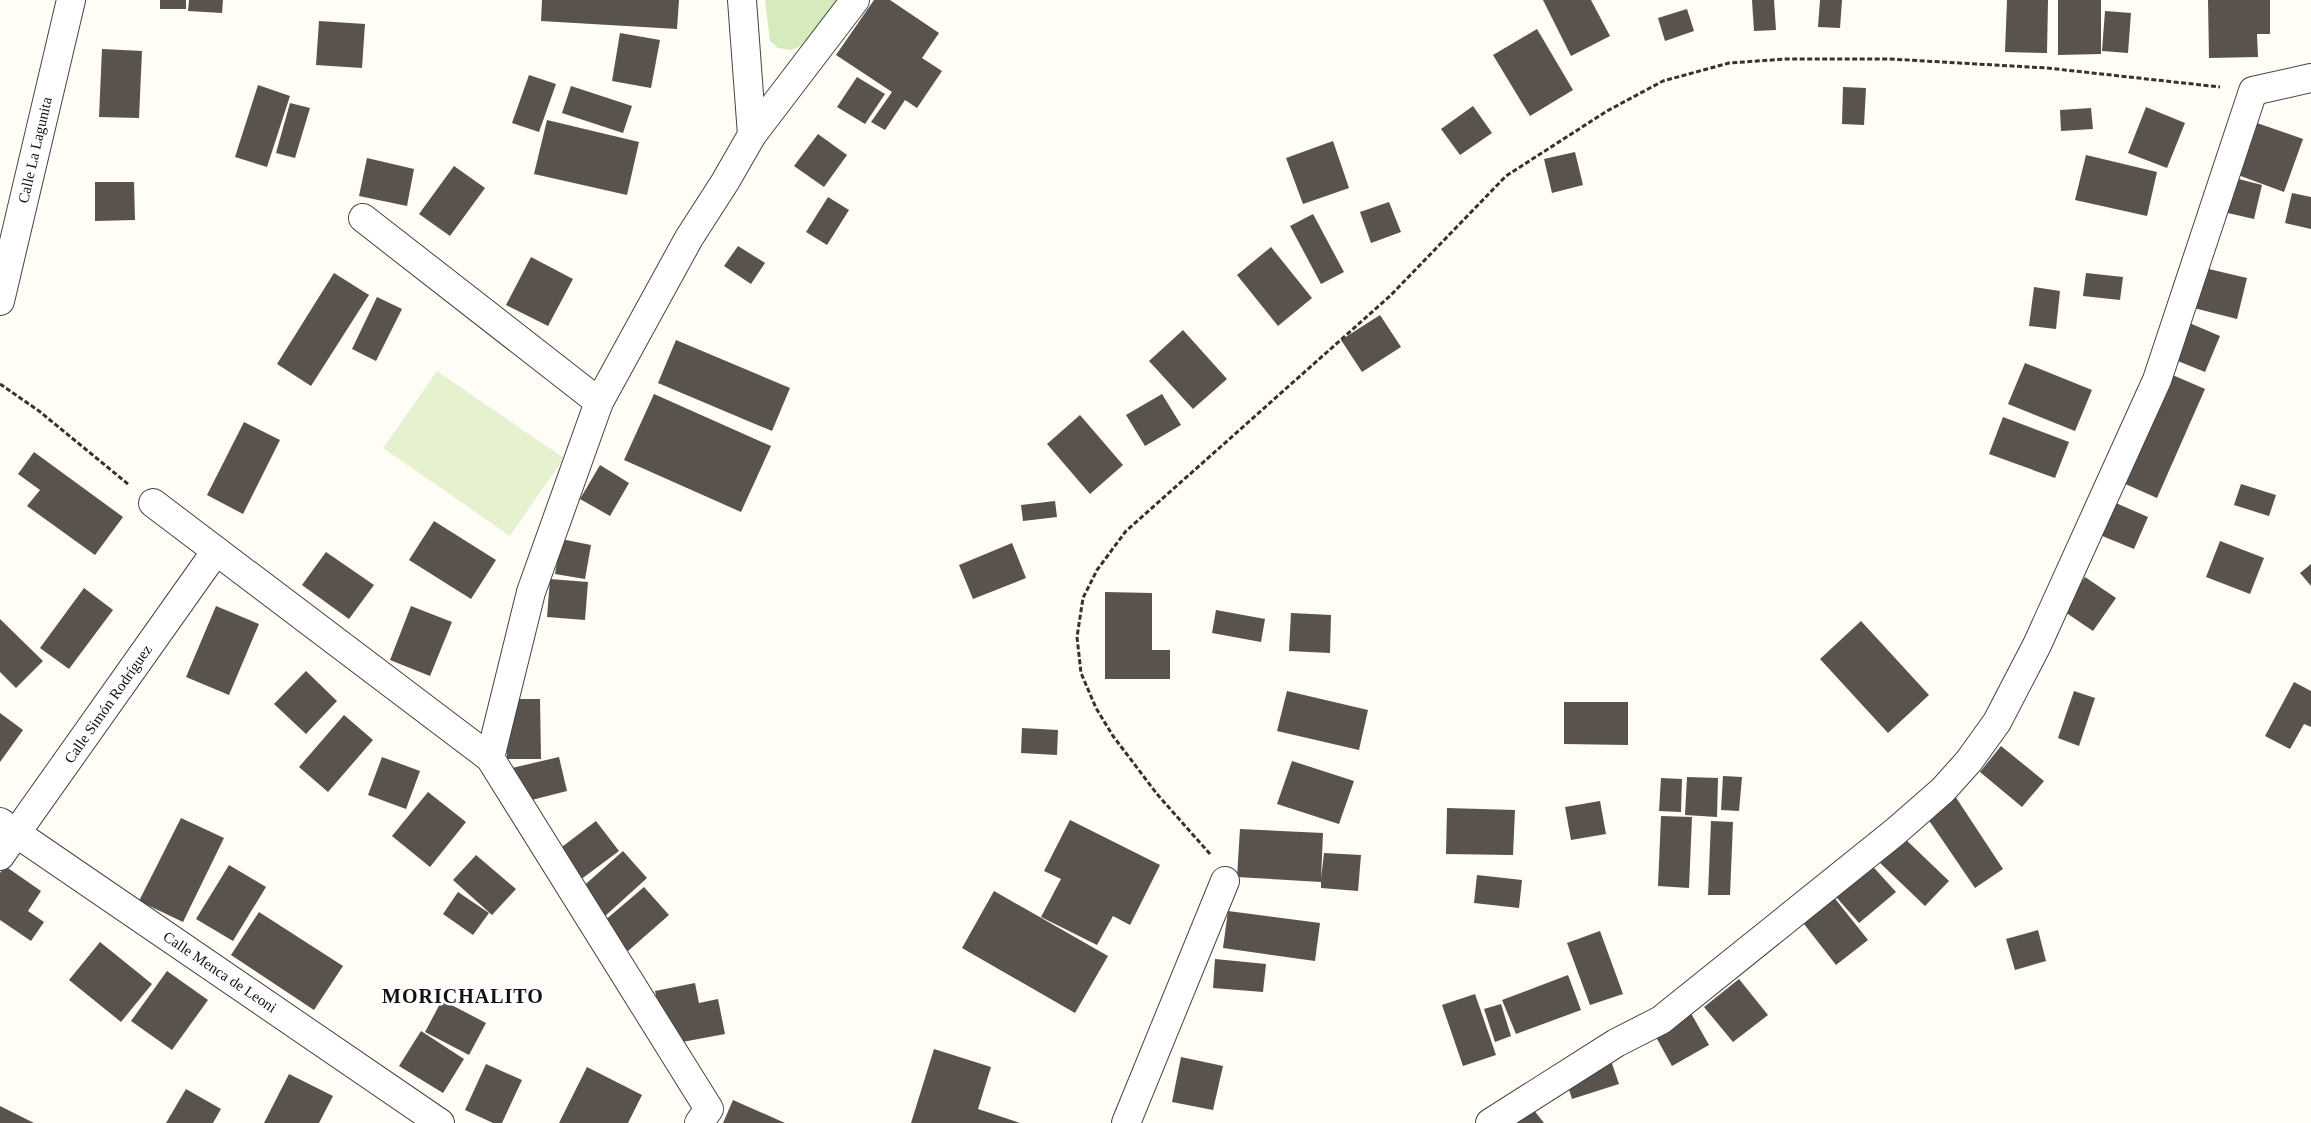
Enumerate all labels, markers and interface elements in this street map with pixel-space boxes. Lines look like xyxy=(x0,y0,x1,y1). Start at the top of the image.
street label: Calle La Lagunita xyxy=(15,95,55,205)
street label: Calle Simón Rodríguez xyxy=(61,641,155,766)
street label: Calle Menca de Leoni xyxy=(160,928,280,1016)
district label: MORICHALITO xyxy=(382,985,544,1007)

